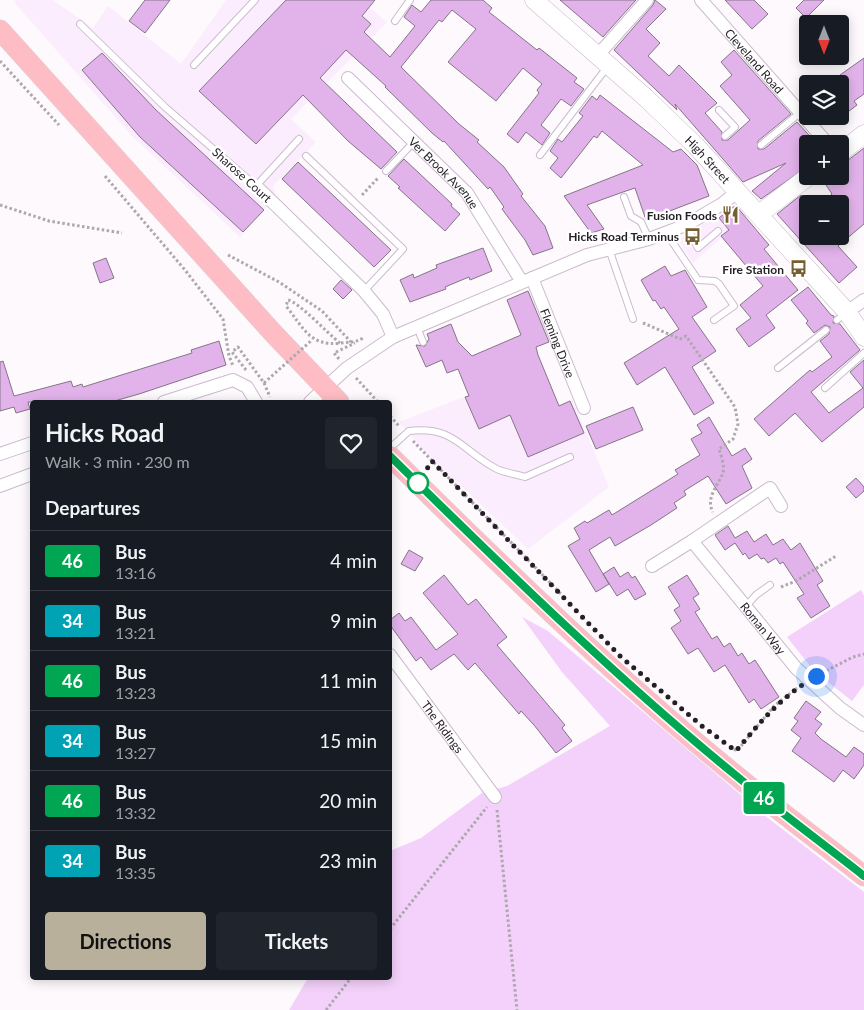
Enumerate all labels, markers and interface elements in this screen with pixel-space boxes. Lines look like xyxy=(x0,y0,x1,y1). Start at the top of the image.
north arrow xyxy=(799,15,849,65)
map controls xyxy=(799,15,849,245)
street label: Cleveland Road xyxy=(722,25,787,96)
button: layers xyxy=(799,75,849,125)
street label: High Street xyxy=(682,132,734,187)
street label: Ver Brook Avenue xyxy=(406,134,482,211)
button: + xyxy=(799,135,849,185)
street label: Sharose Court xyxy=(209,144,275,206)
button: − xyxy=(799,195,849,245)
restaurant icon: Fusion Foods xyxy=(721,205,741,225)
place label: Fusion Foods xyxy=(647,208,717,223)
bus stop icon: Hicks Road Terminus xyxy=(683,226,703,246)
place label: Hicks Road Terminus xyxy=(568,229,679,244)
bus stop icon: Fire Station xyxy=(788,259,808,279)
place label: Fire Station xyxy=(722,262,784,277)
street label: Fleming Drive xyxy=(537,306,579,380)
button: heart xyxy=(325,417,377,469)
text: Hicks Road xyxy=(45,418,164,447)
text: Walk · 3 min · 230 m xyxy=(45,452,190,471)
unlabelled marker xyxy=(407,472,429,494)
text: Departures xyxy=(45,496,140,519)
text: Bus xyxy=(115,540,146,563)
text: 4 min xyxy=(330,549,377,572)
text: 46 xyxy=(62,550,83,572)
text: 13:16 xyxy=(115,563,156,582)
street label: Roman Way xyxy=(738,599,790,658)
text: Bus xyxy=(115,600,146,623)
text: 9 min xyxy=(330,609,377,632)
text: 34 xyxy=(62,610,83,632)
text: 13:21 xyxy=(115,623,156,642)
text: Bus xyxy=(115,660,146,683)
your location xyxy=(804,664,829,689)
text: 11 min xyxy=(319,669,377,692)
text: 46 xyxy=(62,670,83,692)
text: 13:23 xyxy=(115,683,156,702)
street label: The Ridings xyxy=(419,697,467,756)
text: Bus xyxy=(115,720,146,743)
text: 15 min xyxy=(319,729,377,752)
text: 34 xyxy=(62,730,83,752)
text: 13:27 xyxy=(115,743,156,762)
text: Bus xyxy=(115,780,146,803)
line badge: 46 xyxy=(742,782,786,814)
text: 46 xyxy=(754,787,774,809)
text: 20 min xyxy=(319,789,377,812)
text: 46 xyxy=(62,790,83,812)
text: 13:32 xyxy=(115,803,156,822)
text: Bus xyxy=(115,840,146,863)
text: 23 min xyxy=(319,849,377,872)
text: 34 xyxy=(62,850,83,872)
text: 13:35 xyxy=(115,863,156,882)
button: Directions xyxy=(45,912,206,970)
button: Tickets xyxy=(216,912,377,970)

